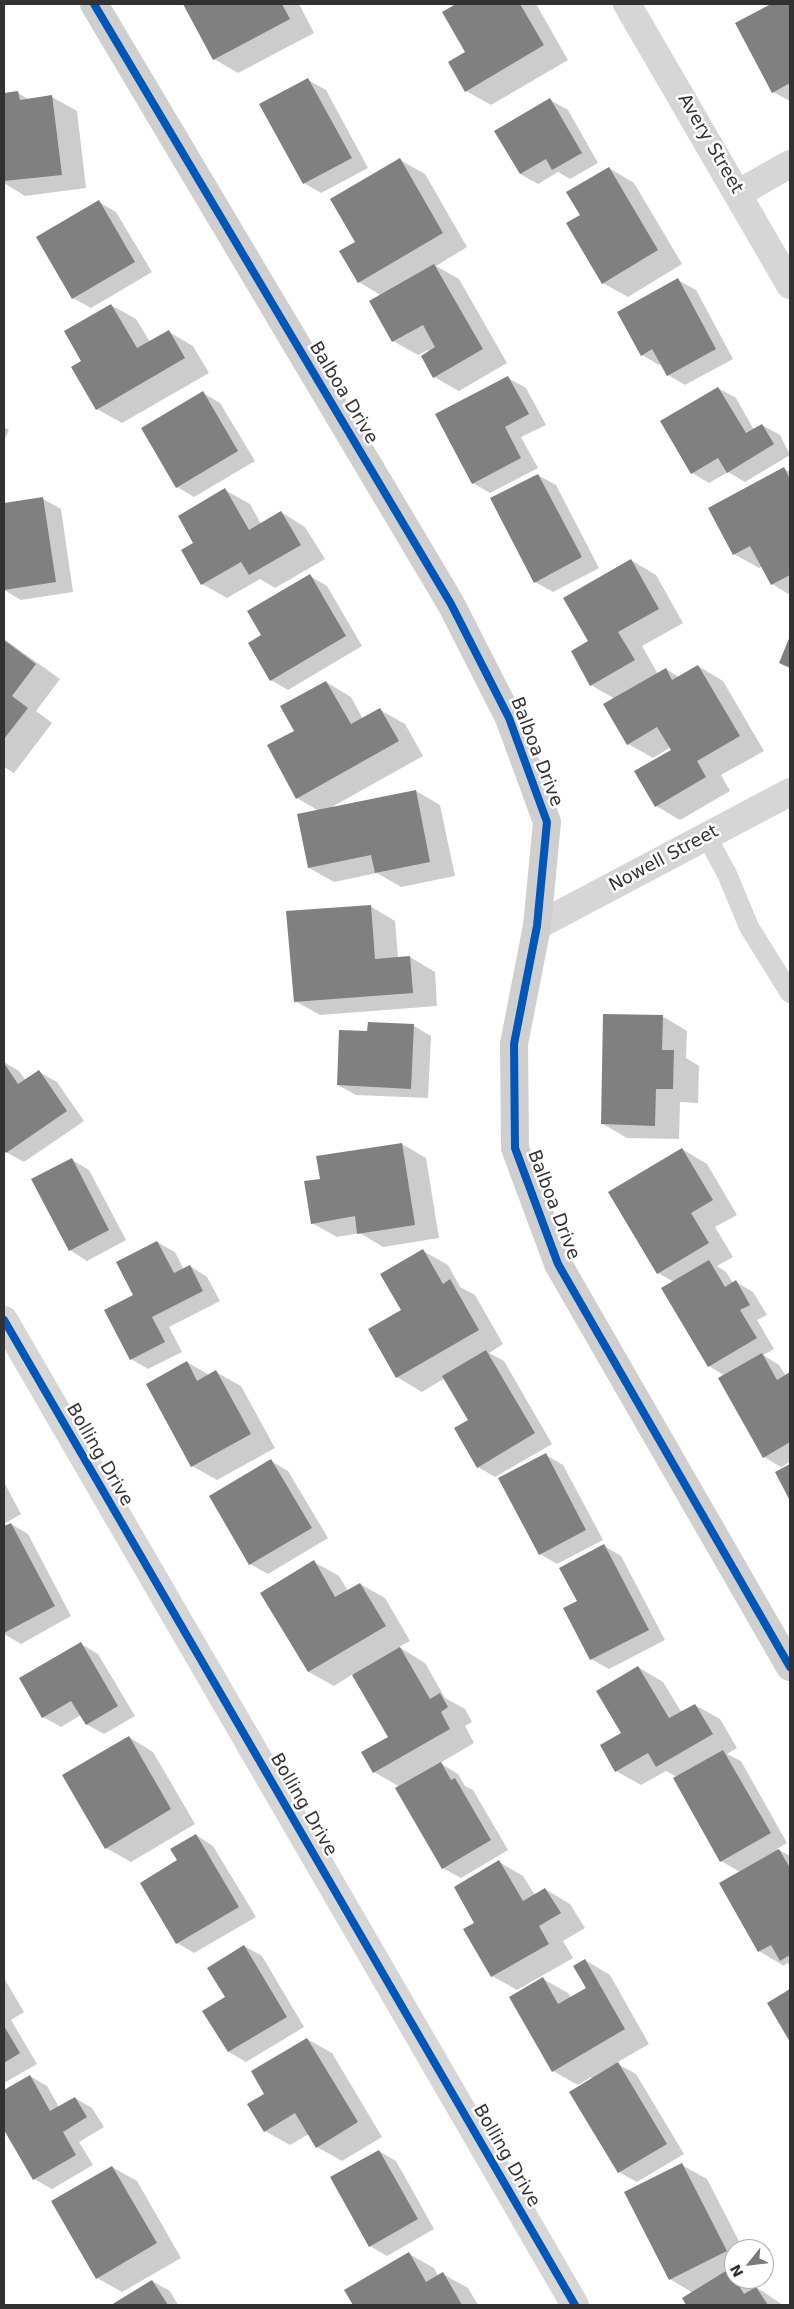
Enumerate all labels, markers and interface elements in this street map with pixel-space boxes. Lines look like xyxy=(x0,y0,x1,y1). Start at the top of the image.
street label: Avery Street xyxy=(673,90,747,198)
street label: Balboa Drive xyxy=(304,338,382,448)
street label: Balboa Drive xyxy=(505,694,567,810)
street label: Nowell Street xyxy=(606,821,722,897)
street label: Balboa Drive xyxy=(522,1147,584,1263)
street label: Bolling Drive xyxy=(61,1400,137,1510)
street label: Bolling Drive xyxy=(265,1750,341,1860)
street label: Bolling Drive xyxy=(468,2101,544,2211)
north arrow xyxy=(724,2239,774,2289)
text: N xyxy=(727,2262,747,2280)

